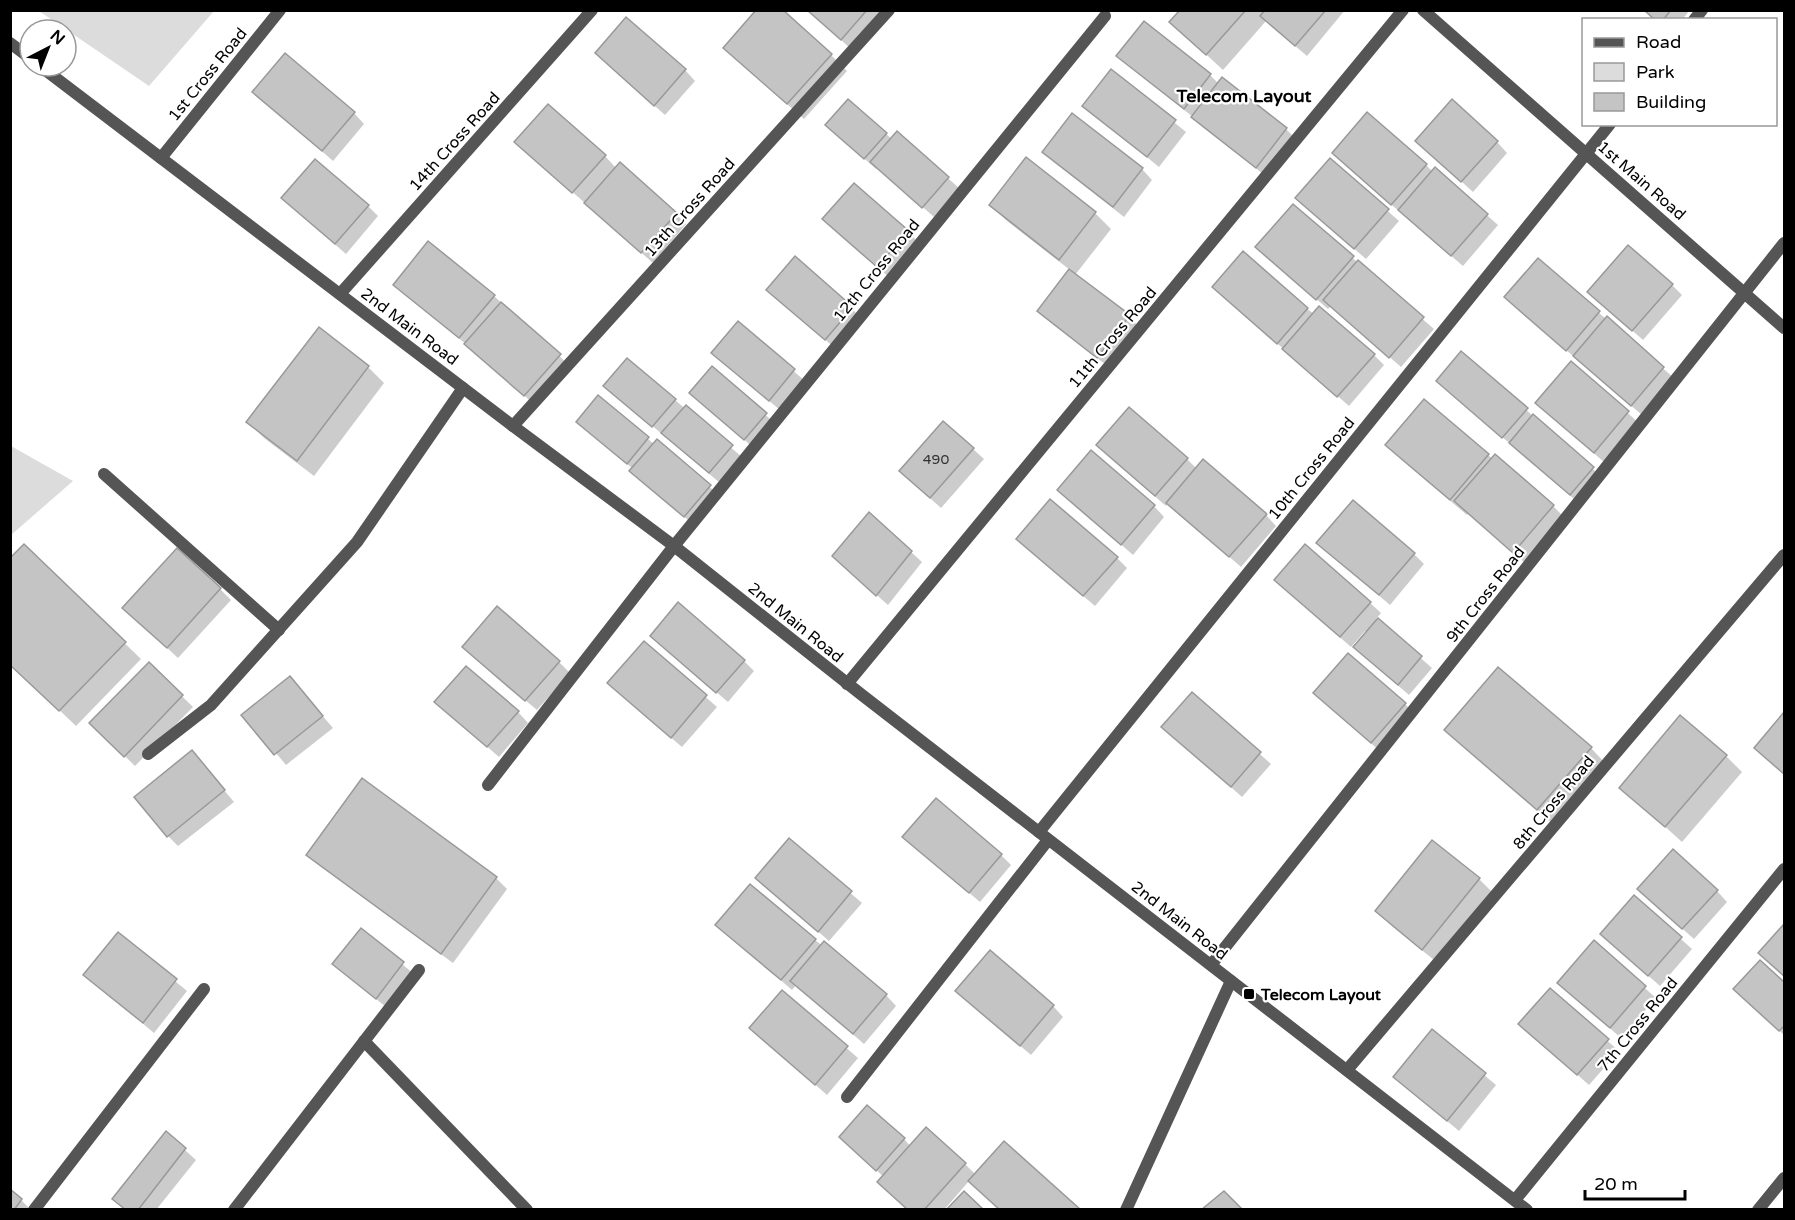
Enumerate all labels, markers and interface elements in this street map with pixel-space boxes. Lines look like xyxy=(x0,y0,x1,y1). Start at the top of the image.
north arrow xyxy=(18,18,78,78)
legend xyxy=(1582,18,1777,126)
street label: 1st Cross Road xyxy=(164,24,252,125)
text: N xyxy=(46,26,69,49)
text: Road xyxy=(1636,31,1681,53)
text: Park xyxy=(1636,61,1675,83)
district label: Telecom Layout xyxy=(1176,85,1312,107)
street label: 14th Cross Road xyxy=(405,88,504,195)
text: Building xyxy=(1636,91,1706,113)
street label: 1st Main Road xyxy=(1593,137,1690,225)
street label: 13th Cross Road xyxy=(640,154,739,261)
street label: 12th Cross Road xyxy=(829,215,924,326)
street label: 11th Cross Road xyxy=(1064,283,1161,393)
street label: 2nd Main Road xyxy=(357,284,462,370)
street label: 10th Cross Road xyxy=(1264,413,1359,524)
house number: 490 xyxy=(923,451,949,468)
street label: 9th Cross Road xyxy=(1442,543,1530,647)
street label: 2nd Main Road xyxy=(744,578,847,667)
street label: 8th Cross Road xyxy=(1509,752,1599,854)
street label: 2nd Main Road xyxy=(1127,877,1231,965)
street label: 7th Cross Road xyxy=(1593,973,1682,1076)
place label: Telecom Layout xyxy=(1260,985,1382,1005)
marker: Telecom Layout xyxy=(1242,987,1256,1001)
scale bar xyxy=(1585,1163,1686,1201)
text: 20 m xyxy=(1594,1173,1638,1195)

